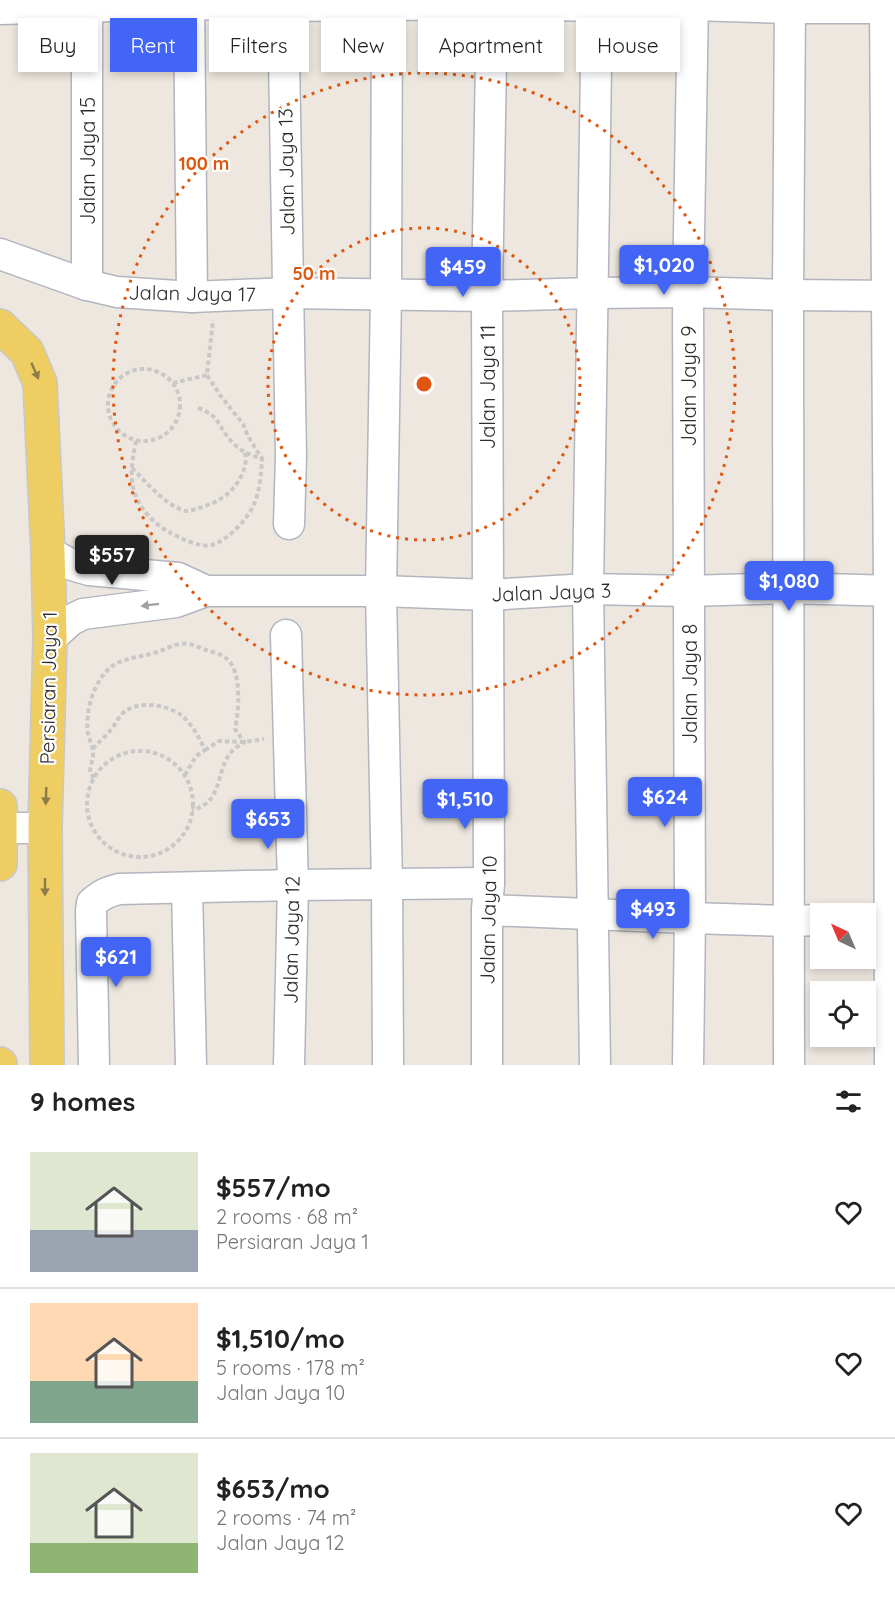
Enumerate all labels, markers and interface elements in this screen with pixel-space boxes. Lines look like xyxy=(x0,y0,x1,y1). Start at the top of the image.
chip: Buy xyxy=(18,18,98,72)
chip: Rent xyxy=(110,18,197,72)
chip: Filters xyxy=(209,18,309,72)
chip: New xyxy=(321,18,406,72)
chip: Apartment xyxy=(418,18,564,72)
chip: House xyxy=(576,18,680,72)
street label: Jalan Jaya 15 xyxy=(75,97,100,225)
street label: Jalan Jaya 13 xyxy=(272,108,300,236)
text: 100 m xyxy=(179,152,229,175)
pin: $1,020 xyxy=(615,245,713,296)
pin: $459 xyxy=(427,247,499,298)
text: $1,020 xyxy=(633,252,695,277)
text: $459 xyxy=(440,254,486,279)
text: 50 m xyxy=(292,262,336,285)
street label: Jalan Jaya 17 xyxy=(128,279,256,307)
street label: Jalan Jaya 11 xyxy=(475,325,500,449)
street label: Jalan Jaya 9 xyxy=(676,326,701,446)
one-way arrow xyxy=(31,362,41,380)
centre of rings xyxy=(414,374,434,394)
pin: $557 xyxy=(76,535,148,586)
text: $557 xyxy=(89,542,135,567)
pin: $1,080 xyxy=(740,561,838,612)
text: $1,080 xyxy=(759,568,819,593)
street label: Jalan Jaya 3 xyxy=(490,577,612,607)
one-way arrow xyxy=(140,600,159,610)
street label: Persiaran Jaya 1 xyxy=(34,611,62,765)
street label: Jalan Jaya 8 xyxy=(677,624,702,744)
pin: $624 xyxy=(629,777,701,828)
pin: $1,510 xyxy=(416,779,514,830)
text: $624 xyxy=(642,784,688,809)
one-way arrow xyxy=(41,786,51,805)
text: $1,510 xyxy=(437,786,493,811)
pin: $653 xyxy=(232,799,304,850)
text: $653 xyxy=(245,806,291,831)
street label: Jalan Jaya 10 xyxy=(474,855,502,985)
street label: Jalan Jaya 12 xyxy=(277,876,305,1004)
one-way arrow xyxy=(41,877,50,896)
pin: $493 xyxy=(617,889,689,940)
text: $493 xyxy=(630,896,676,921)
north arrow xyxy=(810,903,876,969)
map controls xyxy=(810,903,876,1047)
pin: $621 xyxy=(80,937,152,988)
text: $621 xyxy=(95,944,137,969)
button: locate xyxy=(810,981,876,1047)
text: 9 homes xyxy=(30,1085,135,1118)
icon: filters xyxy=(832,1085,865,1118)
text: $557/mo xyxy=(216,1171,331,1204)
icon: home xyxy=(78,1176,150,1248)
icon: heart xyxy=(832,1196,865,1229)
text: 2 rooms · 68 m² xyxy=(216,1204,358,1229)
text: Persiaran Jaya 1 xyxy=(216,1229,369,1254)
text: $1,510/mo xyxy=(216,1322,345,1355)
icon: home xyxy=(78,1327,150,1399)
icon: heart xyxy=(832,1347,865,1380)
text: 5 rooms · 178 m² xyxy=(216,1355,365,1380)
text: Jalan Jaya 10 xyxy=(216,1380,345,1405)
text: $653/mo xyxy=(216,1472,330,1505)
icon: home xyxy=(78,1477,150,1549)
icon: heart xyxy=(832,1497,865,1530)
text: 2 rooms · 74 m² xyxy=(216,1505,356,1530)
text: Jalan Jaya 12 xyxy=(216,1530,344,1555)

